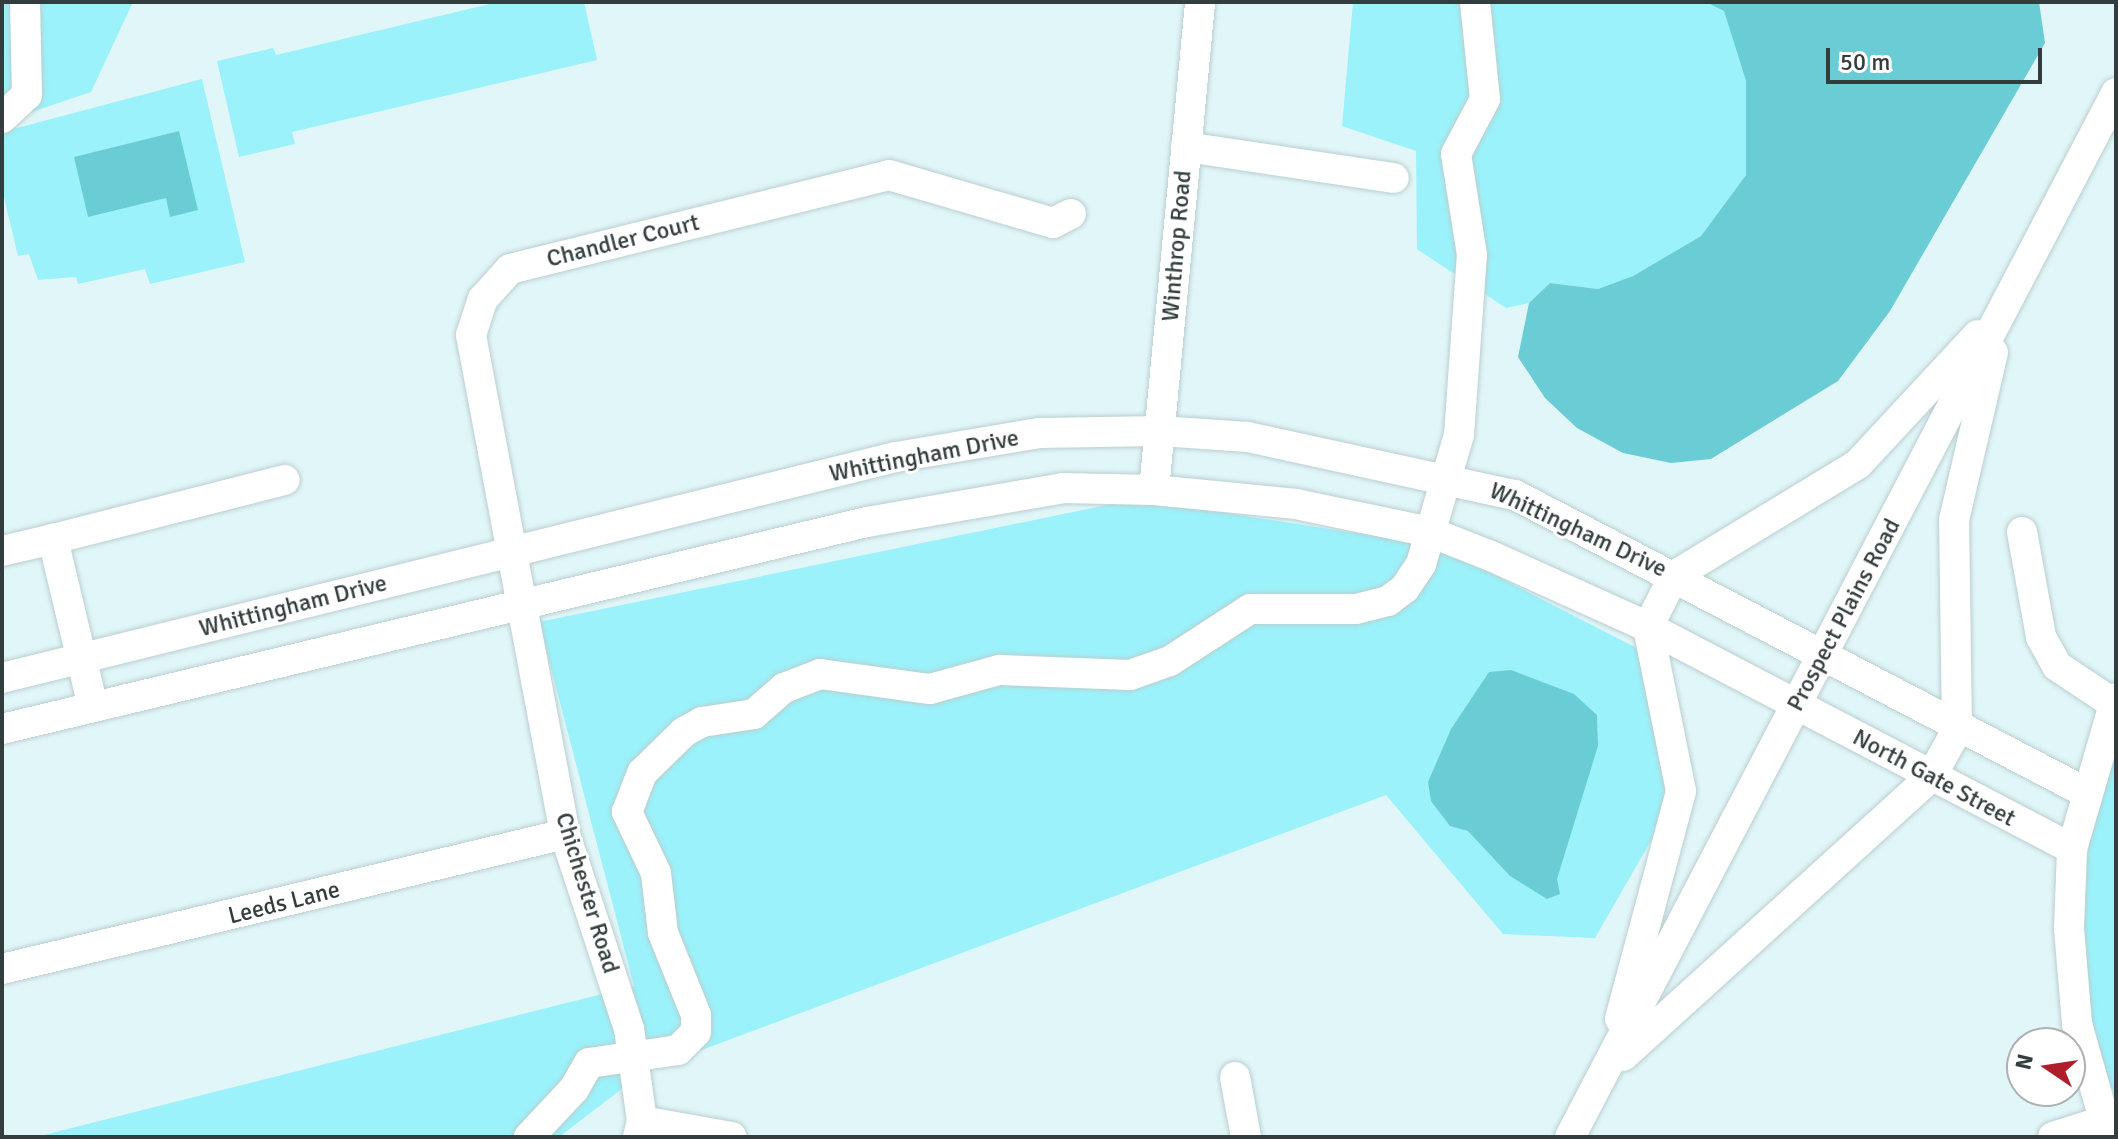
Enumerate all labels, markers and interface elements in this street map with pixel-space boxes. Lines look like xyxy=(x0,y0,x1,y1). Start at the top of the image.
scale bar xyxy=(1830,32,2046,82)
text: 50 m xyxy=(1840,47,1890,77)
street label: Winthrop Road xyxy=(1156,169,1198,323)
street label: Chandler Court xyxy=(544,208,702,274)
street label: Whittingham Drive xyxy=(827,424,1021,488)
street label: Whittingham Drive xyxy=(1485,476,1671,584)
street label: Prospect Plains Road xyxy=(1781,514,1907,716)
street label: Whittingham Drive xyxy=(196,569,390,643)
street label: North Gate Street xyxy=(1848,723,2020,833)
street label: Chichester Road xyxy=(549,809,625,977)
street label: Leeds Lane xyxy=(225,875,343,931)
north arrow xyxy=(2006,1027,2086,1107)
text: N xyxy=(2009,1051,2039,1072)

